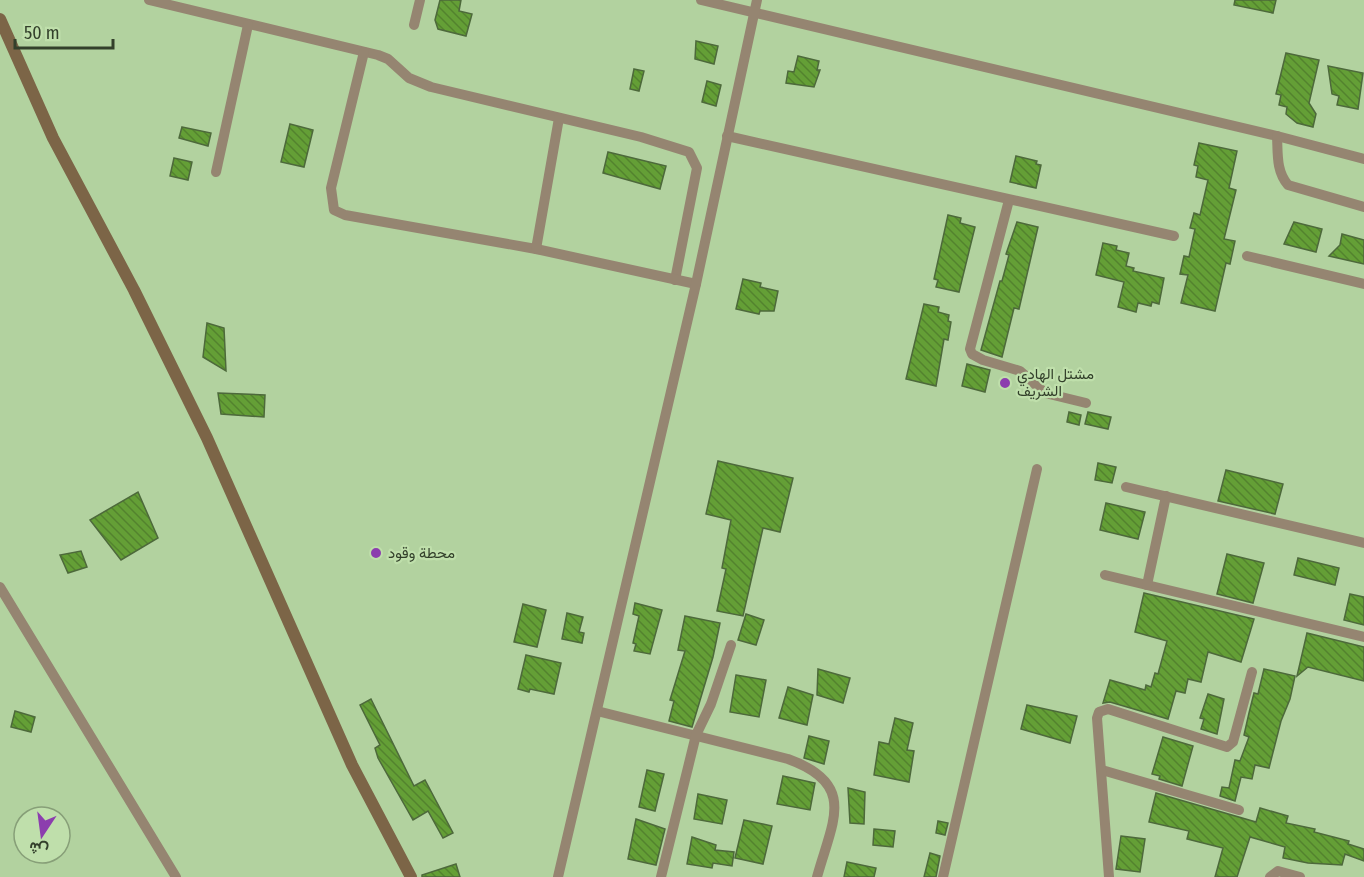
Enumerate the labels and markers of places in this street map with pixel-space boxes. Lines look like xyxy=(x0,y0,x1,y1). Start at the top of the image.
place label: مشتل الهادي الشريف xyxy=(1017,365,1094,400)
marker: مشتل الهادي الشريف xyxy=(998,376,1012,390)
place label: محطة وقود xyxy=(388,544,455,562)
marker: محطة وقود xyxy=(369,546,383,560)

